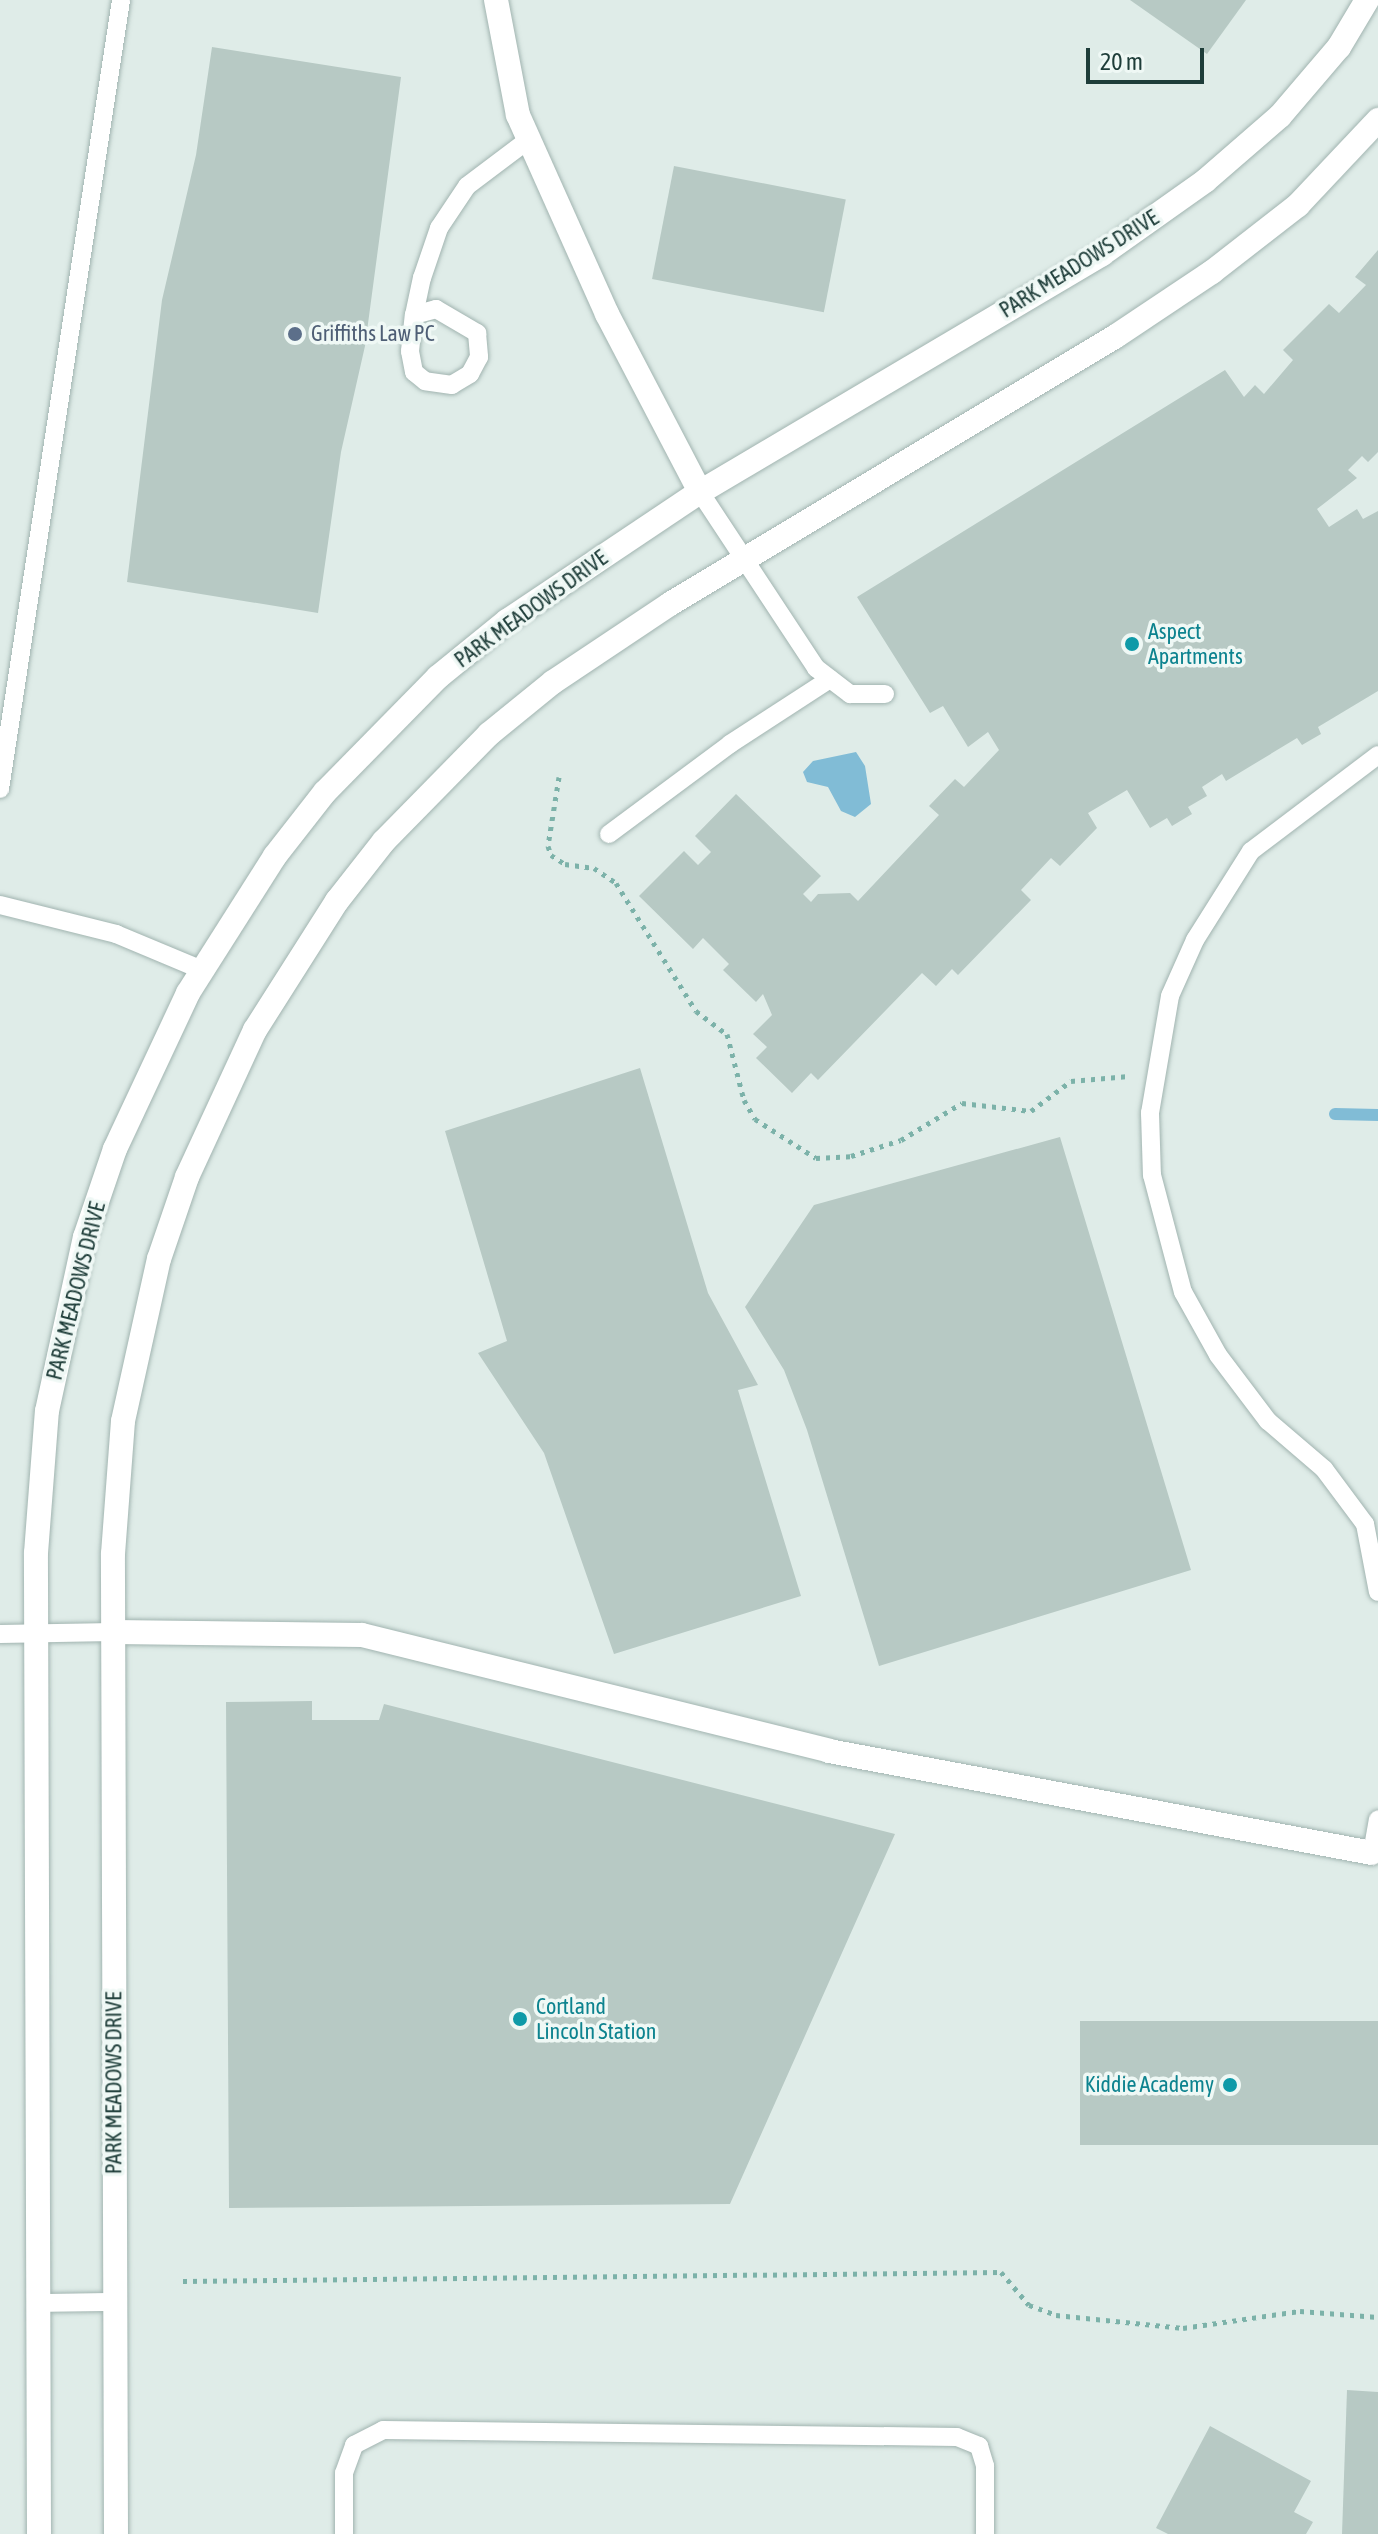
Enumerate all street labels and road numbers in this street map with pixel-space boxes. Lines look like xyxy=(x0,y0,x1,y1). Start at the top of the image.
street label: PARK MEADOWS DRIVE xyxy=(995,204,1163,324)
street label: PARK MEADOWS DRIVE xyxy=(449,545,613,673)
street label: PARK MEADOWS DRIVE xyxy=(41,1199,111,1383)
street label: PARK MEADOWS DRIVE xyxy=(101,1992,127,2174)

